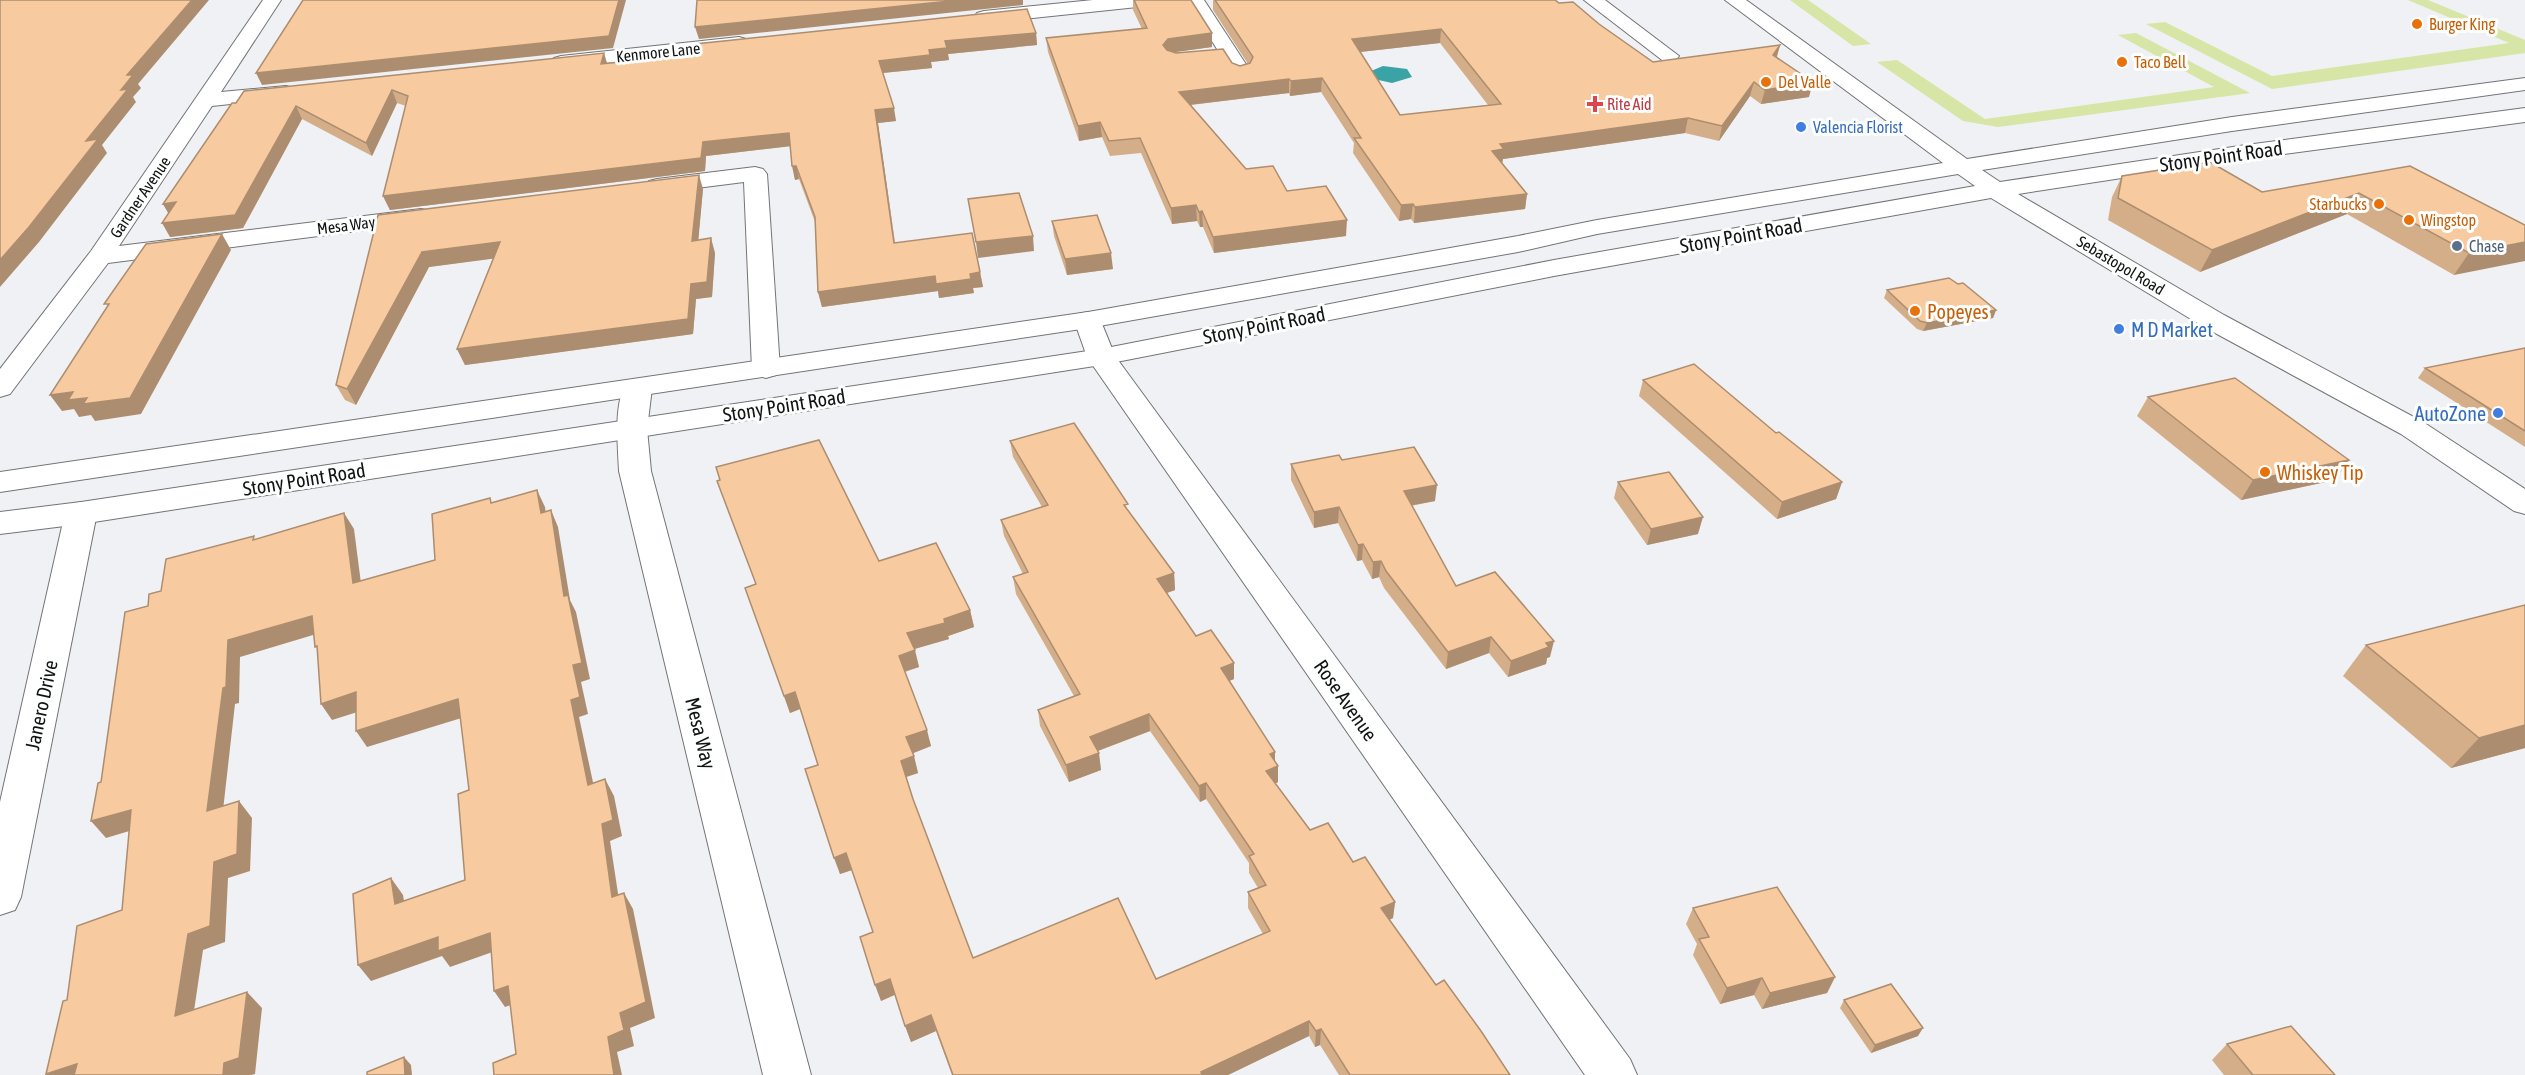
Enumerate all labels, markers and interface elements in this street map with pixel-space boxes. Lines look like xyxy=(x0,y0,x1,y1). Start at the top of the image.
place label: Burger King xyxy=(2429,15,2496,34)
marker: Burger King xyxy=(2410,17,2424,31)
street label: Kenmore Lane xyxy=(615,39,701,65)
place label: Taco Bell xyxy=(2134,53,2187,71)
marker: Taco Bell xyxy=(2115,55,2129,69)
place label: Del Valle xyxy=(1778,73,1831,91)
marker: Del Valle xyxy=(1759,75,1773,89)
place label: Rite Aid xyxy=(1607,95,1652,113)
marker: Rite Aid xyxy=(1588,97,1602,111)
place label: Valencia Florist xyxy=(1813,118,1903,136)
marker: Valencia Florist xyxy=(1794,120,1808,134)
street label: Stony Point Road xyxy=(2158,136,2284,176)
street label: Gardner Avenue xyxy=(106,153,174,241)
place label: Starbucks xyxy=(2310,195,2367,213)
marker: Starbucks xyxy=(2372,197,2386,211)
place label: Wingstop xyxy=(2421,211,2476,230)
street label: Mesa Way xyxy=(316,212,377,238)
street label: Stony Point Road xyxy=(1678,213,1804,257)
marker: Wingstop xyxy=(2402,213,2416,227)
street label: Sebastopol Road xyxy=(2074,232,2168,299)
place label: Chase xyxy=(2469,237,2504,255)
marker: Chase xyxy=(2450,239,2464,253)
place label: Popeyes xyxy=(1927,300,1989,323)
street label: Stony Point Road xyxy=(1201,302,1327,348)
marker: Popeyes xyxy=(1908,304,1922,318)
place label: M D Market xyxy=(2131,318,2213,341)
marker: M D Market xyxy=(2112,322,2126,336)
street label: Stony Point Road xyxy=(721,384,847,426)
place label: AutoZone xyxy=(2414,402,2486,425)
marker: AutoZone xyxy=(2491,406,2505,420)
street label: Stony Point Road xyxy=(241,458,367,500)
place label: Whiskey Tip xyxy=(2277,461,2364,484)
marker: Whiskey Tip xyxy=(2258,465,2272,479)
street label: Rose Avenue xyxy=(1310,655,1382,745)
street label: Janero Drive xyxy=(20,658,62,752)
street label: Mesa Way xyxy=(681,695,721,771)

